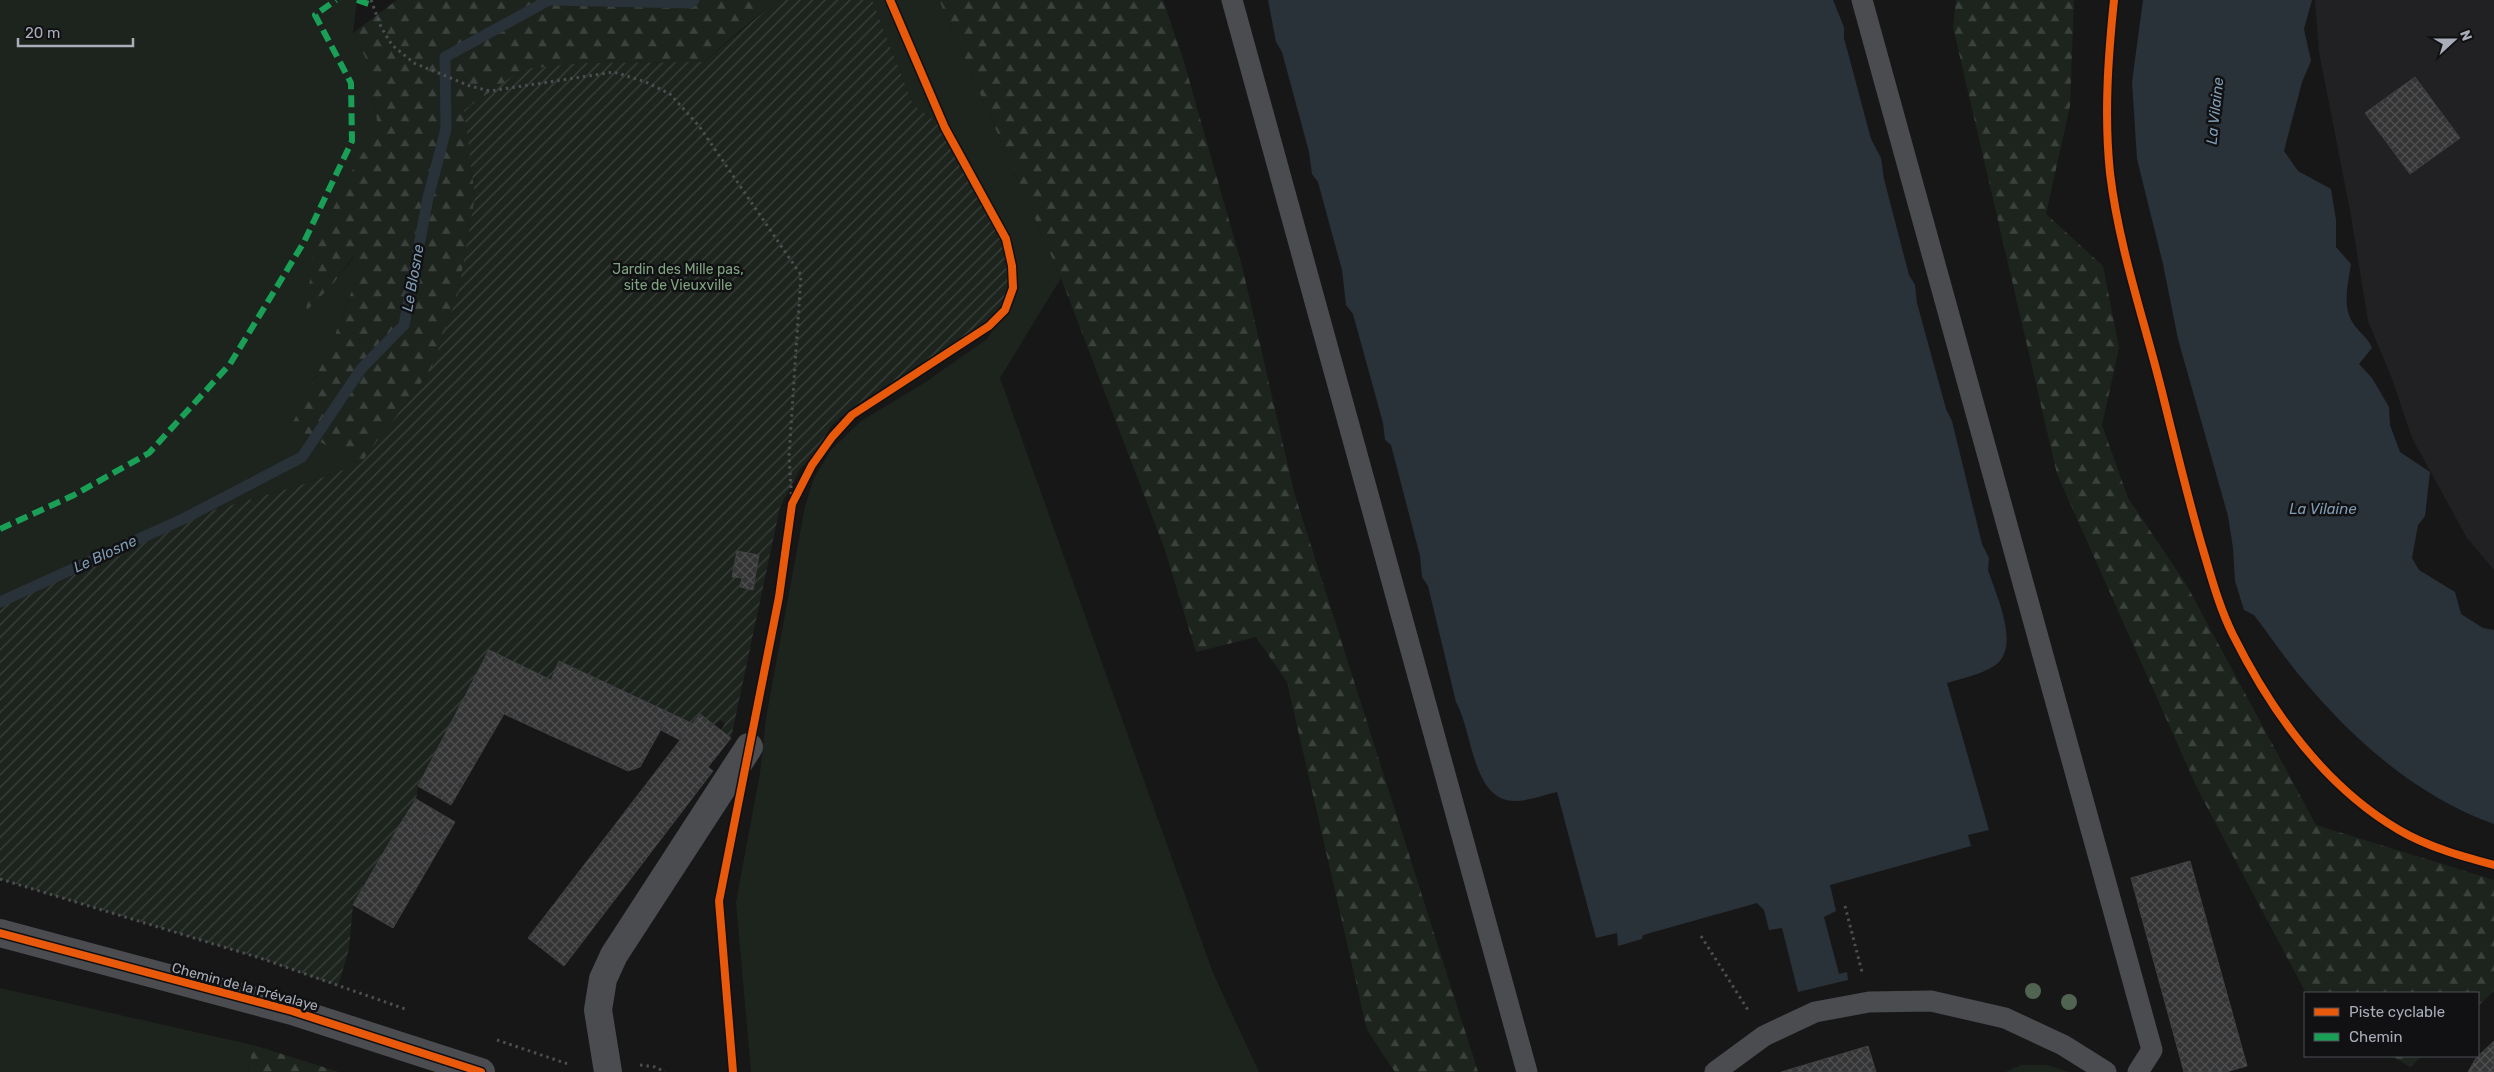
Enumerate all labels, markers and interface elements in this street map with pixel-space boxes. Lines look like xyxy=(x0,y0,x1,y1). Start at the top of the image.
scale bar xyxy=(18,15,132,47)
north arrow xyxy=(2429,15,2479,65)
text: 20 m xyxy=(25,24,60,42)
text: N xyxy=(2456,28,2475,43)
water label: La Vilaine xyxy=(2203,76,2228,145)
water label: Le Blosne xyxy=(398,243,428,313)
park label: Jardin des Mille pas, site de Vieuxville xyxy=(612,261,744,294)
water label: La Vilaine xyxy=(2289,500,2357,518)
water label: Le Blosne xyxy=(71,531,140,576)
street label: Chemin de la Prévalaye xyxy=(170,959,320,1015)
legend xyxy=(2304,992,2479,1057)
text: Piste cyclable xyxy=(2349,1003,2445,1021)
text: Chemin xyxy=(2349,1028,2403,1046)

